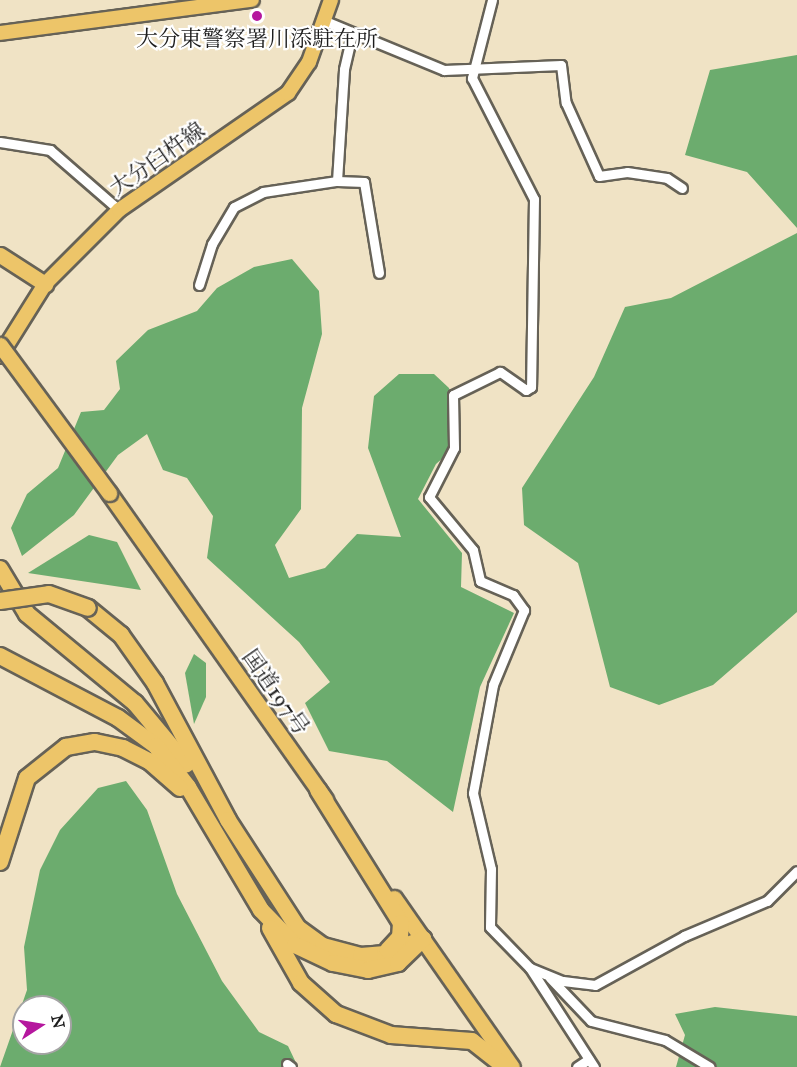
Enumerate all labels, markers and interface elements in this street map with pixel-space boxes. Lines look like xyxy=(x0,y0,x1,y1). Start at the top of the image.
marker: 大分東警察署川添駐在所 xyxy=(250,9,264,23)
place label: 大分東警察署川添駐在所 xyxy=(136,26,378,52)
street label: 大分臼杵線 xyxy=(104,117,210,201)
street label: 国道197号 xyxy=(237,644,315,740)
north arrow xyxy=(12,995,72,1055)
text: N xyxy=(47,1013,69,1030)

